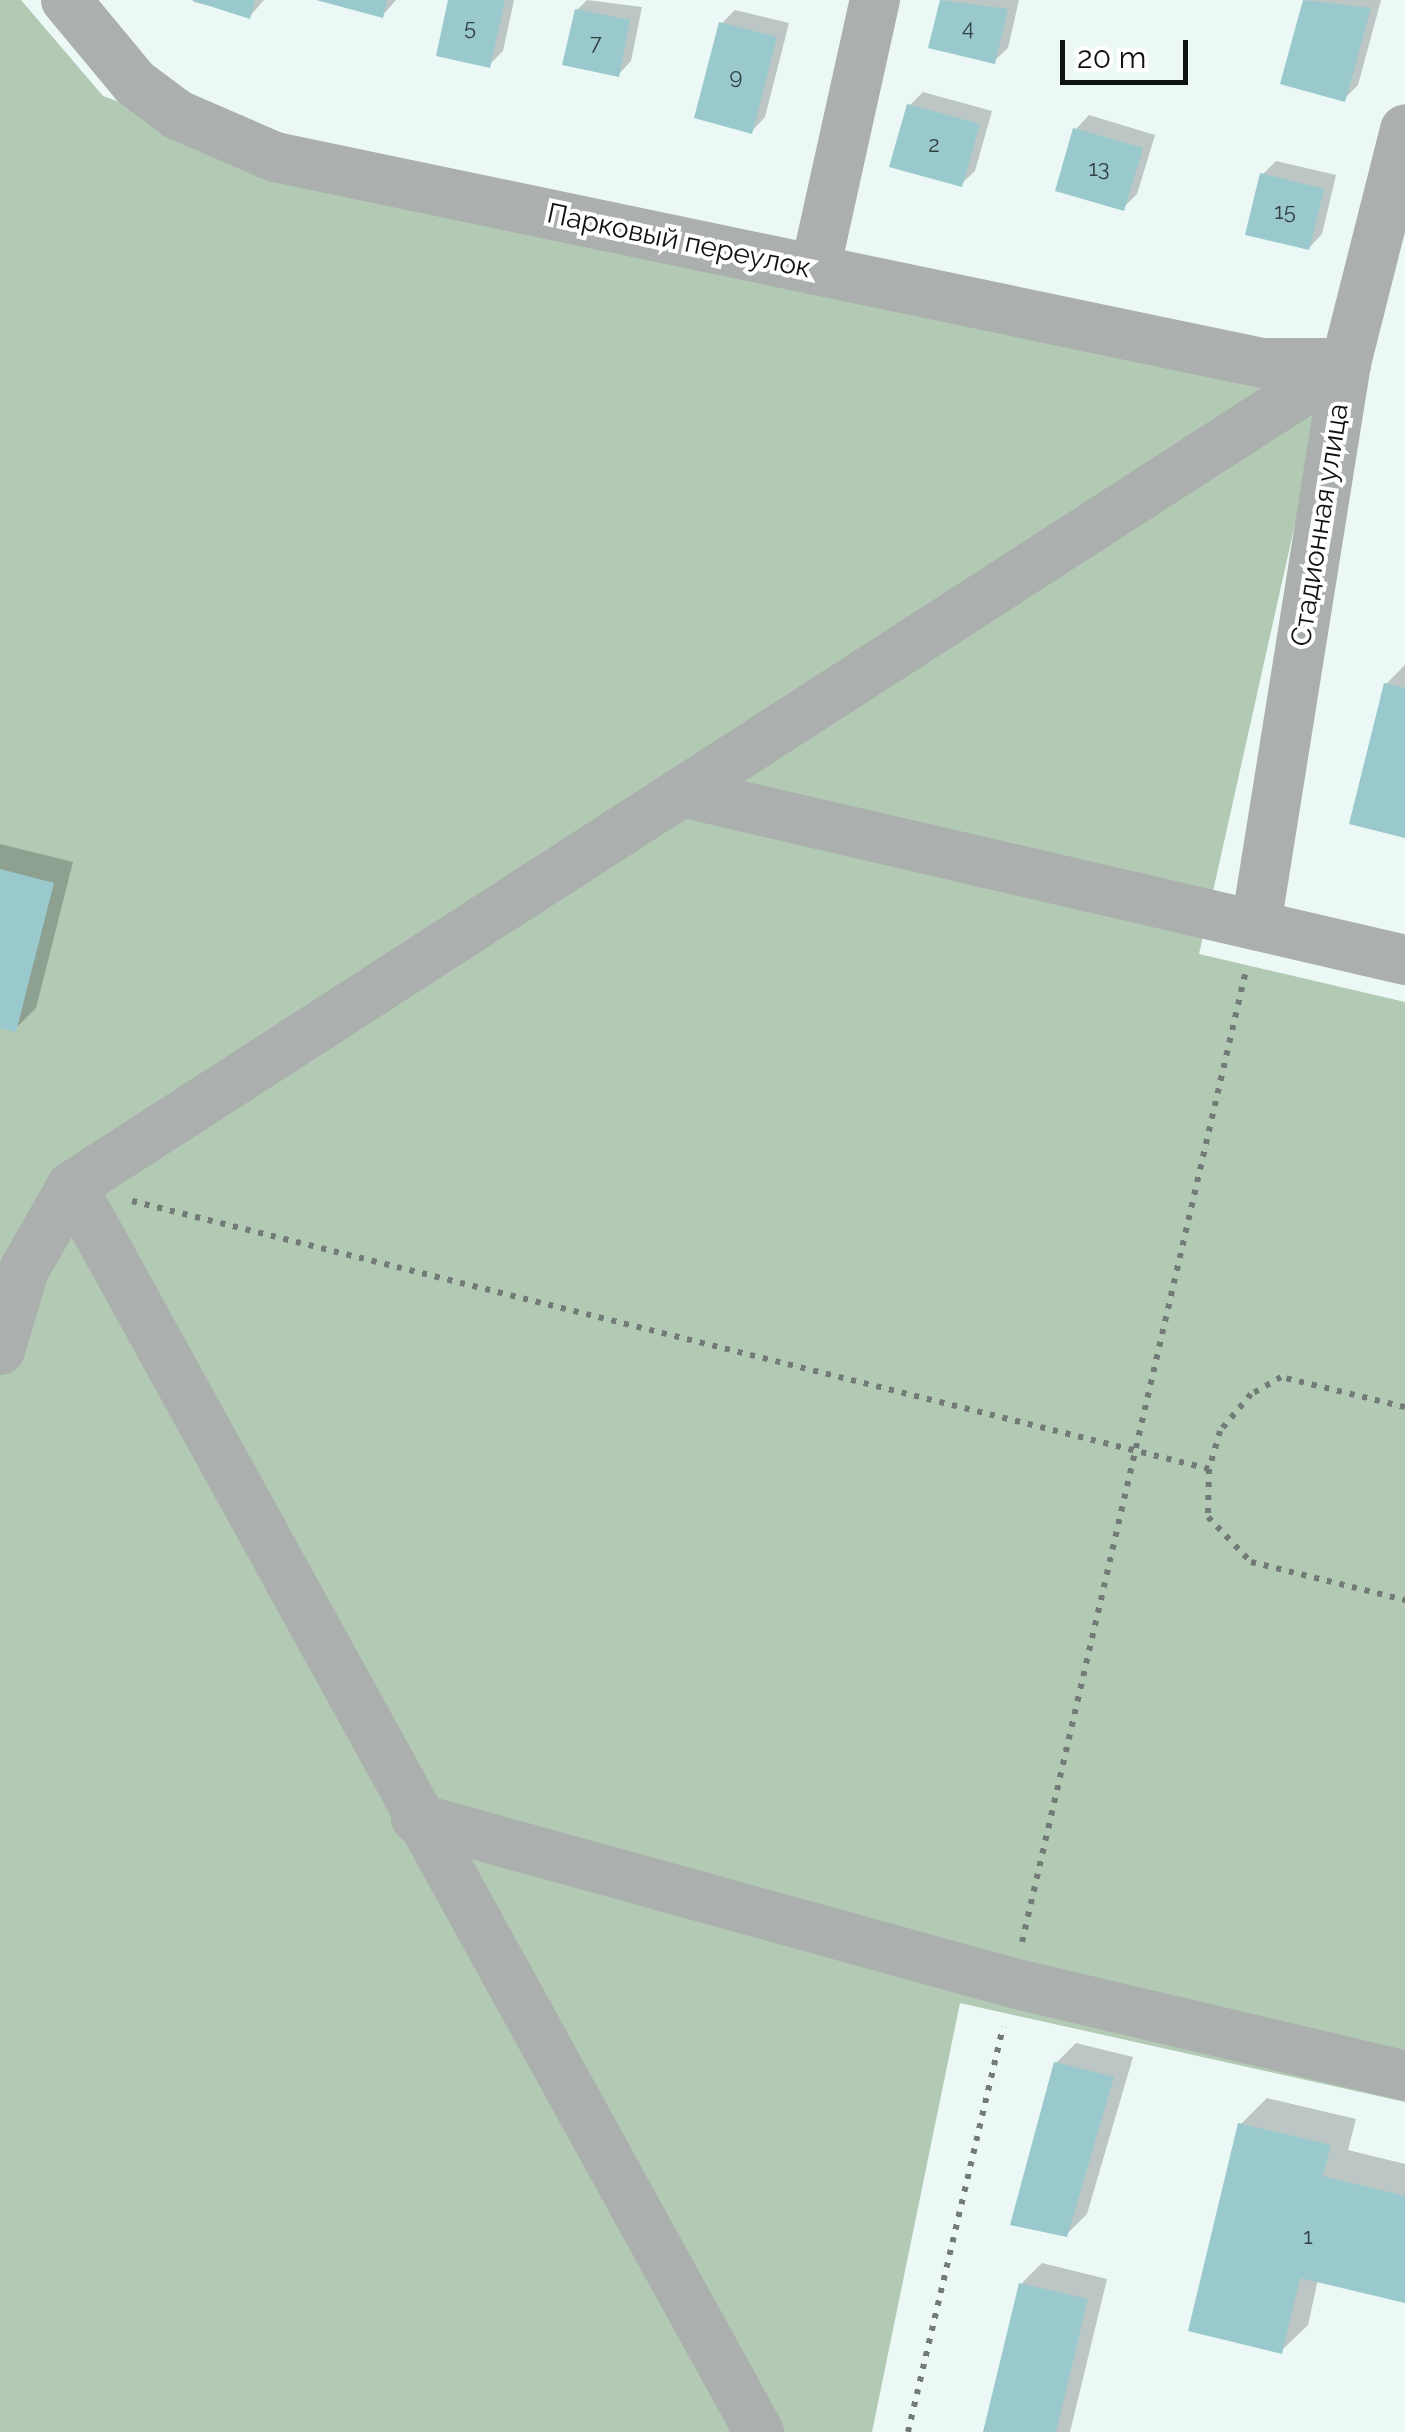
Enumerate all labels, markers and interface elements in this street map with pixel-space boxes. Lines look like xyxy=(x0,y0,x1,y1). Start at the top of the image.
house number: 5 xyxy=(464,15,476,41)
house number: 4 xyxy=(962,15,974,41)
scale bar xyxy=(1065,20,1192,82)
house number: 7 xyxy=(590,30,602,56)
text: 20 m xyxy=(1077,40,1146,75)
house number: 9 xyxy=(730,64,742,90)
house number: 2 xyxy=(928,132,940,158)
house number: 13 xyxy=(1088,156,1110,182)
street label: Парковый переулок xyxy=(544,197,814,285)
house number: 15 xyxy=(1274,199,1296,225)
street label: Стадионная улица xyxy=(1284,401,1356,649)
house number: 1 xyxy=(1303,2224,1313,2250)

